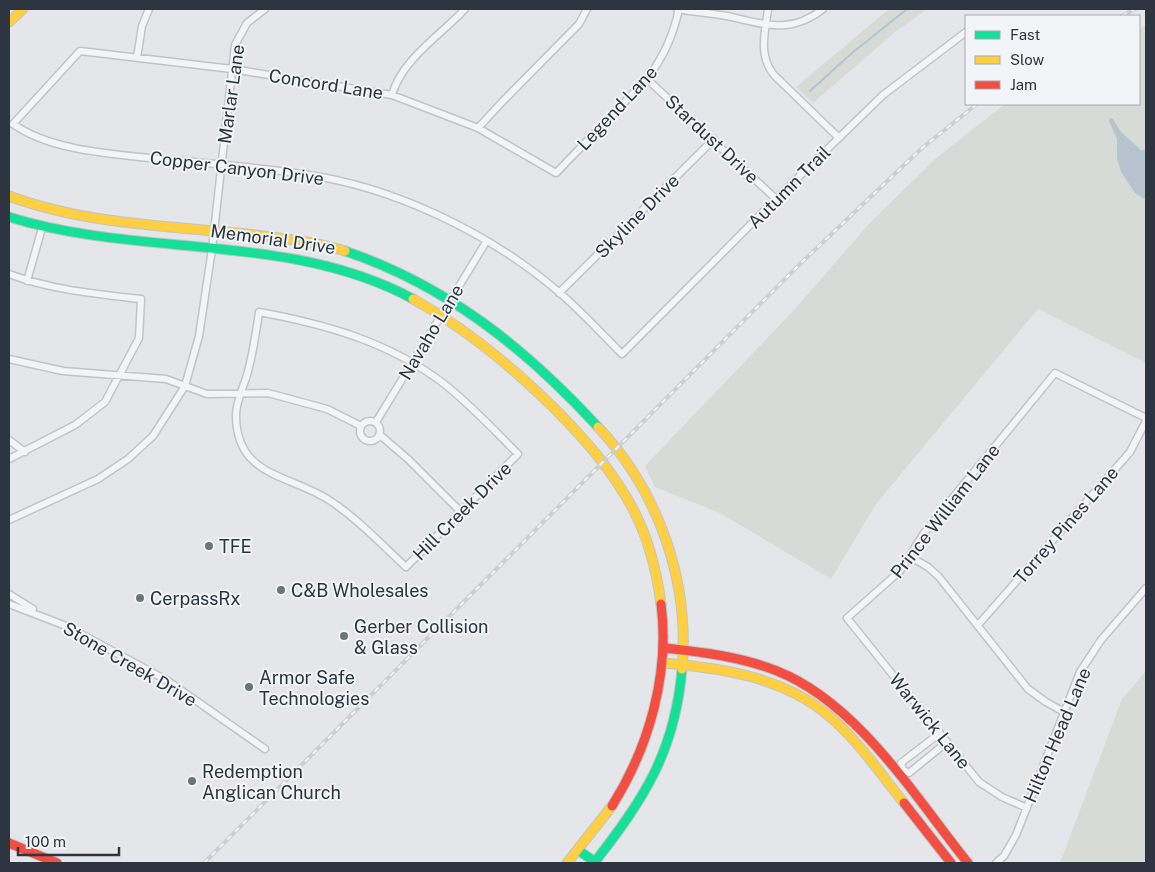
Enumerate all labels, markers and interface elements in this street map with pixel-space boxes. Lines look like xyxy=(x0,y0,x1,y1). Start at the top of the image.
legend xyxy=(965,15,1140,105)
text: Fast xyxy=(1010,26,1040,43)
street label: Marlar Lane xyxy=(214,43,248,145)
text: Slow xyxy=(1010,51,1045,68)
street label: Legend Lane xyxy=(573,62,661,154)
street label: Concord Lane xyxy=(267,65,385,103)
text: Jam xyxy=(1010,76,1037,93)
street label: Stardust Drive xyxy=(661,90,763,188)
street label: Autumn Trail xyxy=(744,142,834,232)
street label: Copper Canyon Drive xyxy=(149,147,325,189)
street label: Skyline Drive xyxy=(591,170,683,262)
street label: Memorial Drive xyxy=(209,220,337,258)
street label: Navaho Lane xyxy=(394,281,468,383)
street label: Prince William Lane xyxy=(886,440,1004,582)
street label: Hill Creek Drive xyxy=(408,457,516,565)
street label: Torrey Pines Lane xyxy=(1009,462,1123,588)
place label: TFE xyxy=(219,536,252,557)
marker: TFE xyxy=(203,540,215,552)
place label: C&B Wholesales xyxy=(291,580,428,601)
marker: C&B Wholesales xyxy=(275,584,287,596)
place label: CerpassRx xyxy=(150,588,240,609)
marker: CerpassRx xyxy=(134,592,146,604)
place label: Gerber Collision & Glass xyxy=(354,616,488,658)
street label: Stone Creek Drive xyxy=(59,617,201,711)
marker: Gerber Collision & Glass xyxy=(338,630,350,642)
street label: Hilton Head Lane xyxy=(1019,664,1095,806)
place label: Armor Safe Technologies xyxy=(259,667,369,709)
street label: Warwick Lane xyxy=(885,669,975,773)
marker: Armor Safe Technologies xyxy=(243,681,255,693)
place label: Redemption Anglican Church xyxy=(202,761,341,803)
marker: Redemption Anglican Church xyxy=(186,775,198,787)
scale bar xyxy=(18,824,119,856)
text: 100 m xyxy=(25,833,66,850)

